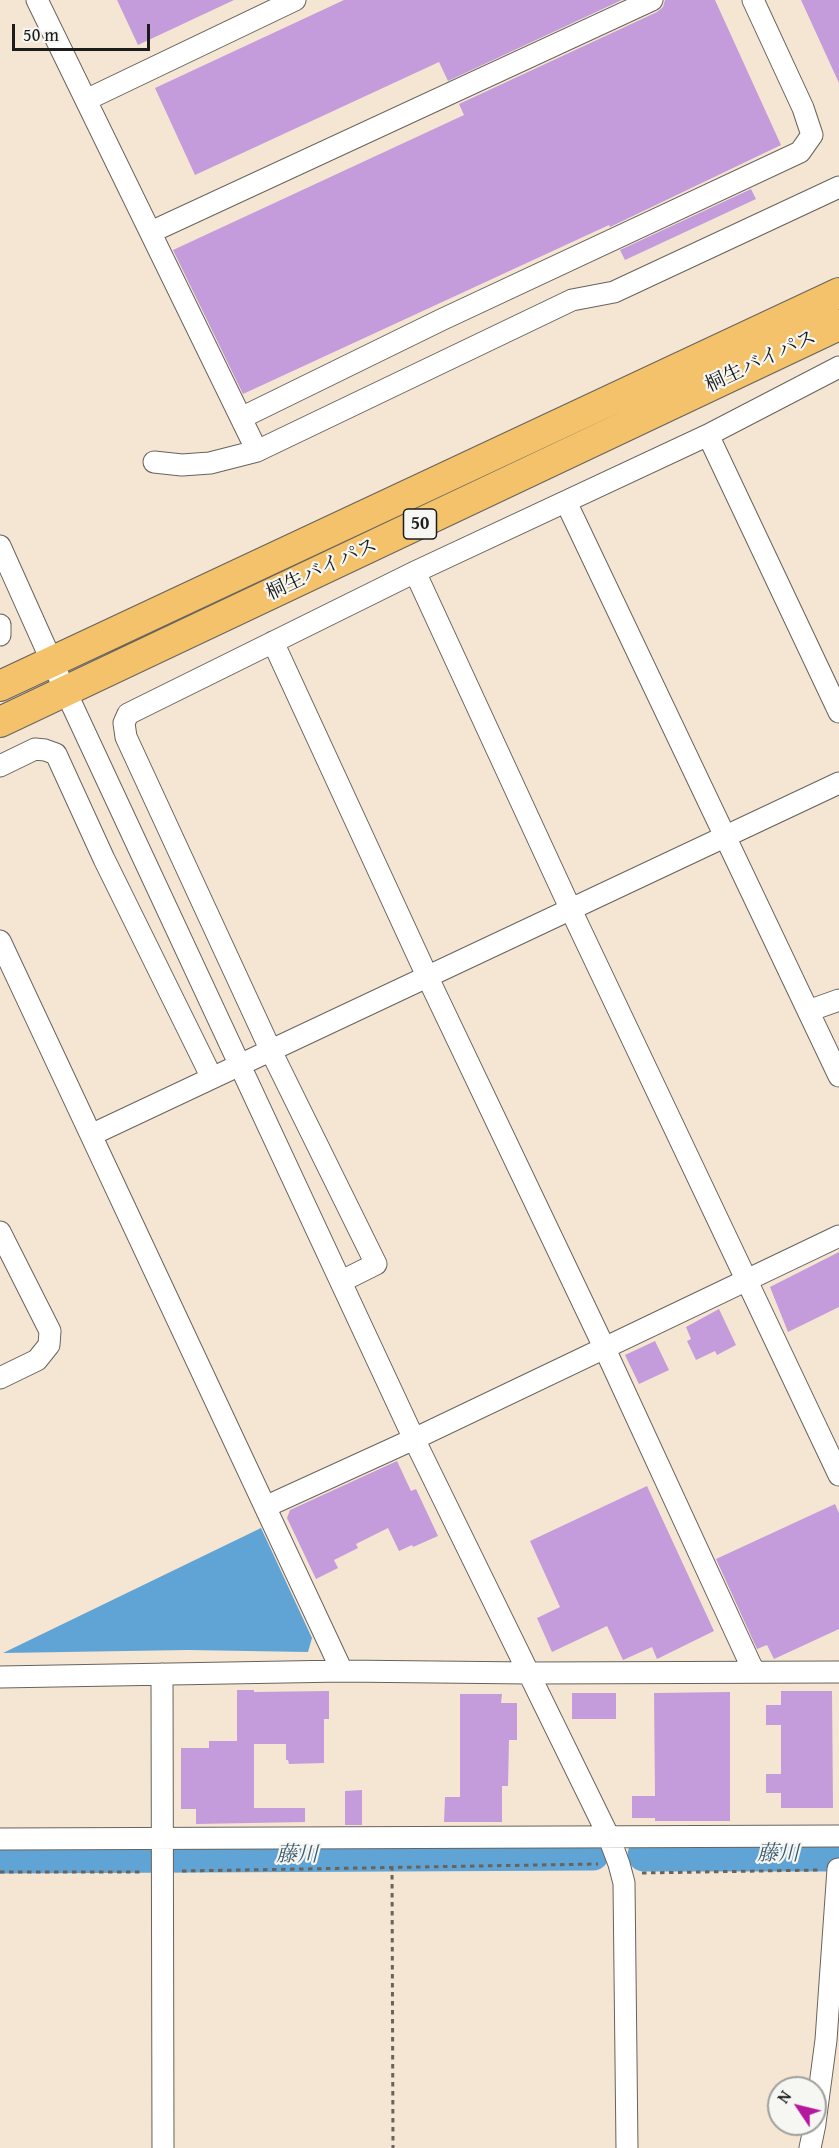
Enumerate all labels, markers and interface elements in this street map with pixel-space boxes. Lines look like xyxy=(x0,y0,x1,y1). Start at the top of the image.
scale bar xyxy=(15,12,153,50)
text: 50 m xyxy=(23,21,59,48)
street label: 桐生バイパス xyxy=(702,326,820,398)
road number: 50 xyxy=(404,509,436,539)
street label: 桐生バイパス xyxy=(263,534,381,606)
water label: 藤川 xyxy=(757,1842,799,1868)
water label: 藤川 xyxy=(276,1843,318,1869)
north arrow xyxy=(767,2076,827,2136)
text: N xyxy=(771,2086,797,2108)

